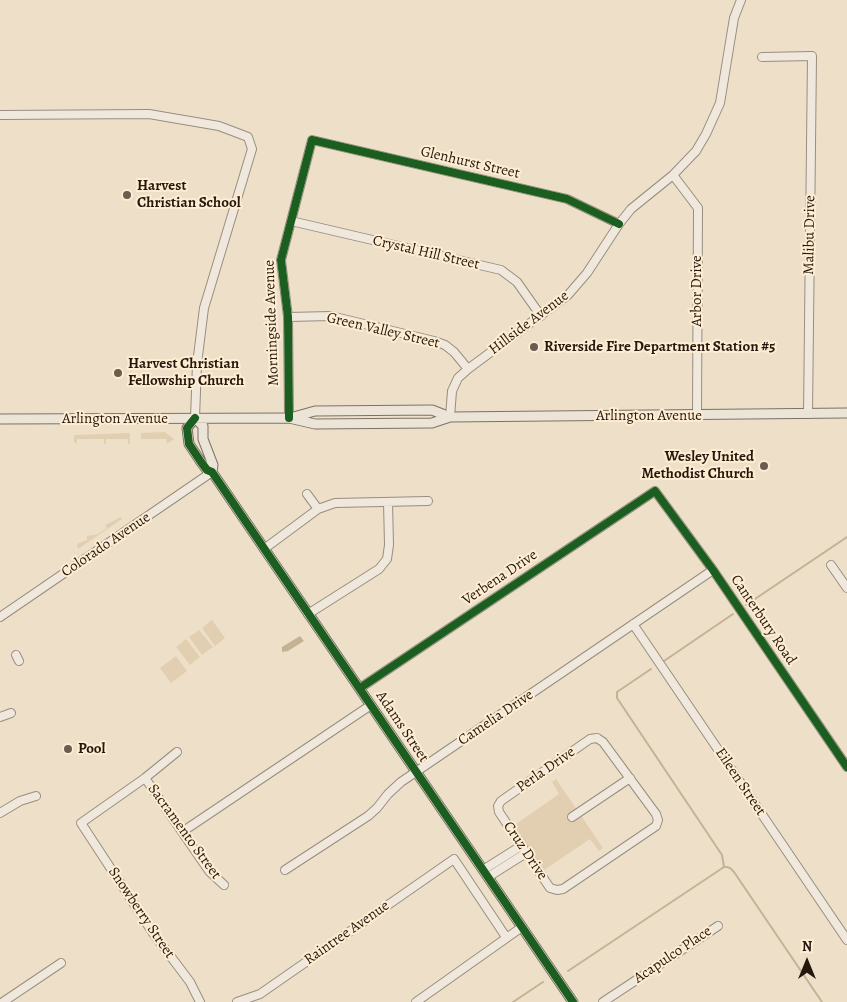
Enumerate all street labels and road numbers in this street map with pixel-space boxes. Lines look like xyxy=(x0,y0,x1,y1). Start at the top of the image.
street label: Glenhurst Street xyxy=(419,143,521,183)
street label: Malibu Drive xyxy=(800,195,820,275)
street label: Crystal Hill Street xyxy=(371,232,481,274)
street label: Arbor Drive xyxy=(688,255,706,327)
street label: Morningside Avenue xyxy=(261,259,283,387)
street label: Hillside Avenue xyxy=(485,287,573,359)
street label: Green Valley Street xyxy=(325,309,441,353)
street label: Arlington Avenue xyxy=(596,407,702,425)
street label: Arlington Avenue xyxy=(62,410,168,428)
street label: Colorado Avenue xyxy=(58,509,154,581)
street label: Verbena Drive xyxy=(459,546,541,610)
street label: Canterbury Road xyxy=(726,572,800,668)
street label: Camelia Drive xyxy=(455,686,537,750)
street label: Adams Street xyxy=(372,688,432,766)
street label: Perla Drive xyxy=(513,743,579,797)
street label: Eileen Street xyxy=(711,745,769,819)
street label: Sacramento Street xyxy=(143,781,225,883)
street label: Cruz Drive xyxy=(499,818,551,884)
street label: Snowberry Street xyxy=(104,864,178,962)
street label: Raintree Avenue xyxy=(301,897,393,969)
street label: Acapulco Place xyxy=(631,922,715,988)

